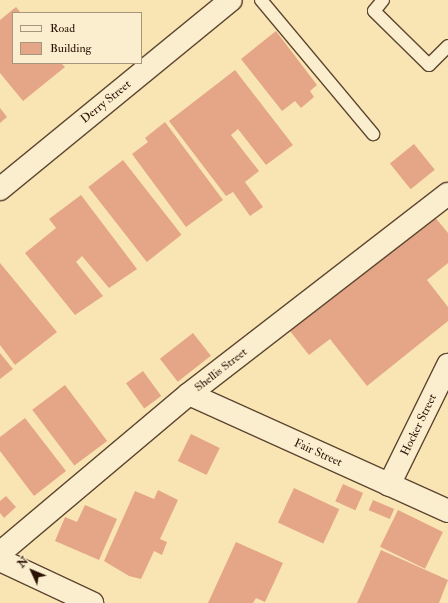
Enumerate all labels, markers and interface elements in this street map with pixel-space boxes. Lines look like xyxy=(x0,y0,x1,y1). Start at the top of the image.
legend xyxy=(12,12,142,64)
text: Road xyxy=(50,21,75,36)
text: Building xyxy=(50,41,91,56)
street label: Derry Street xyxy=(78,77,134,127)
street label: Shellis Street xyxy=(192,345,250,395)
street label: Hocker Street xyxy=(398,392,440,458)
street label: Fair Street xyxy=(292,436,344,470)
north arrow xyxy=(12,551,52,591)
text: N xyxy=(15,554,31,570)

